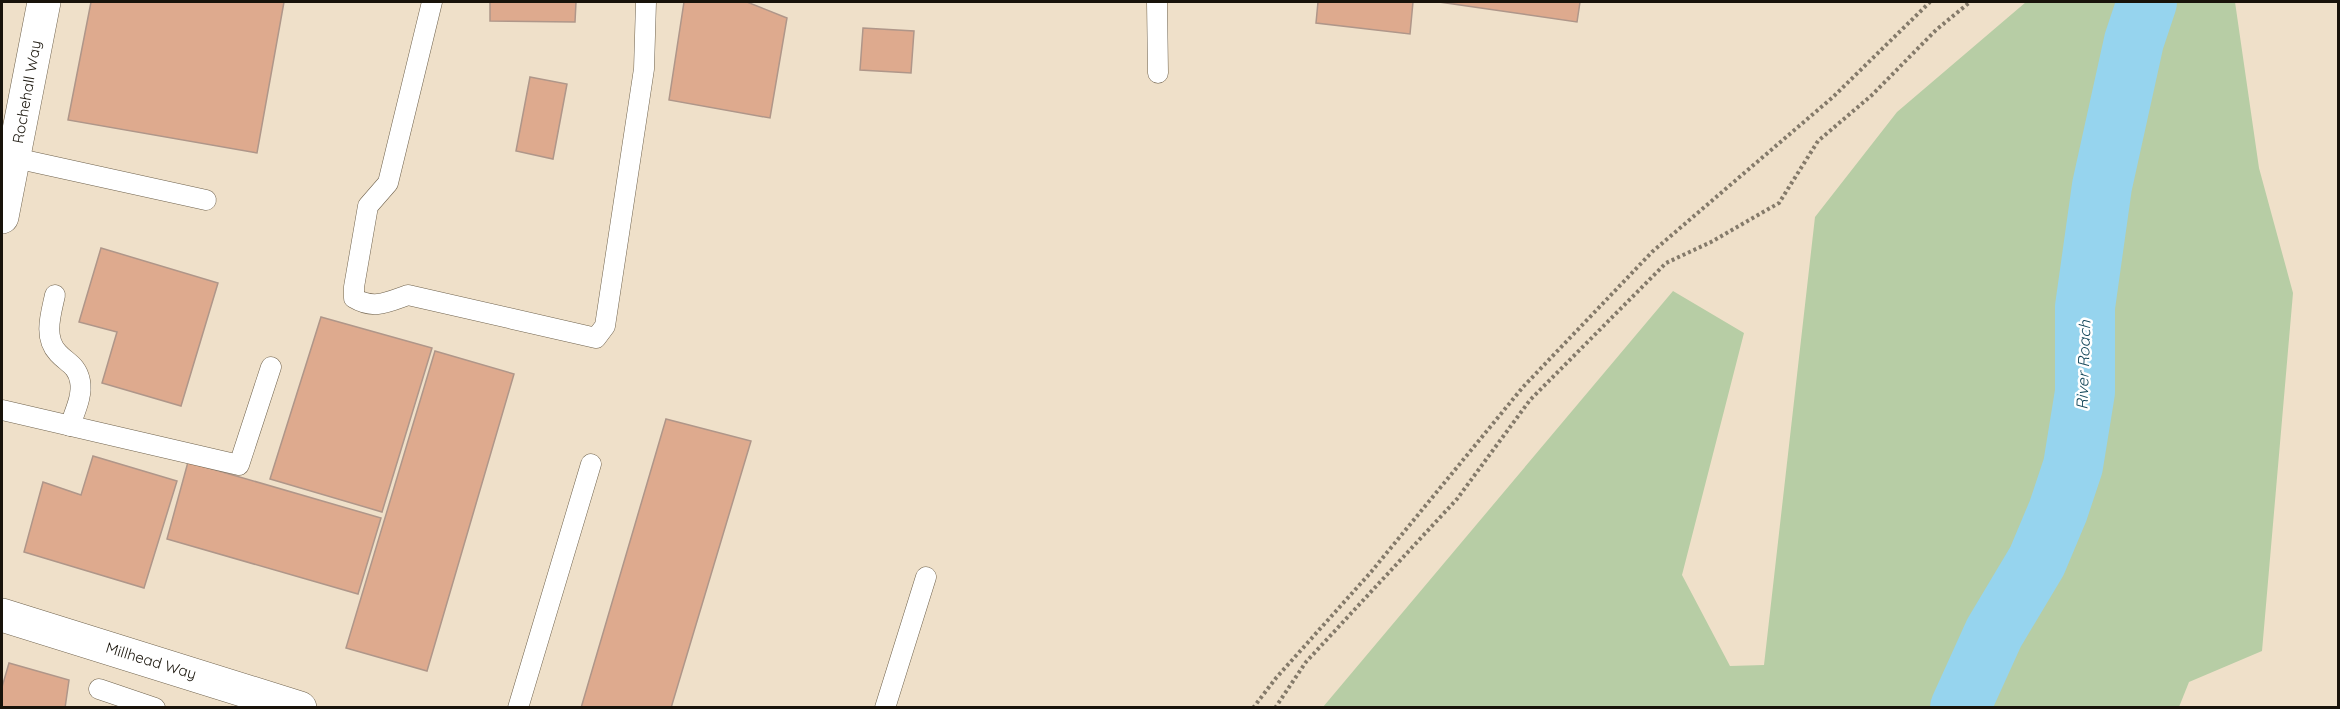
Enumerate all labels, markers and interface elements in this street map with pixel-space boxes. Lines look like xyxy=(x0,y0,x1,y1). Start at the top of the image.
street label: Rochehall Way xyxy=(8,39,45,145)
water label: River Roach xyxy=(2071,319,2095,410)
street label: Millhead Way xyxy=(104,638,199,683)

